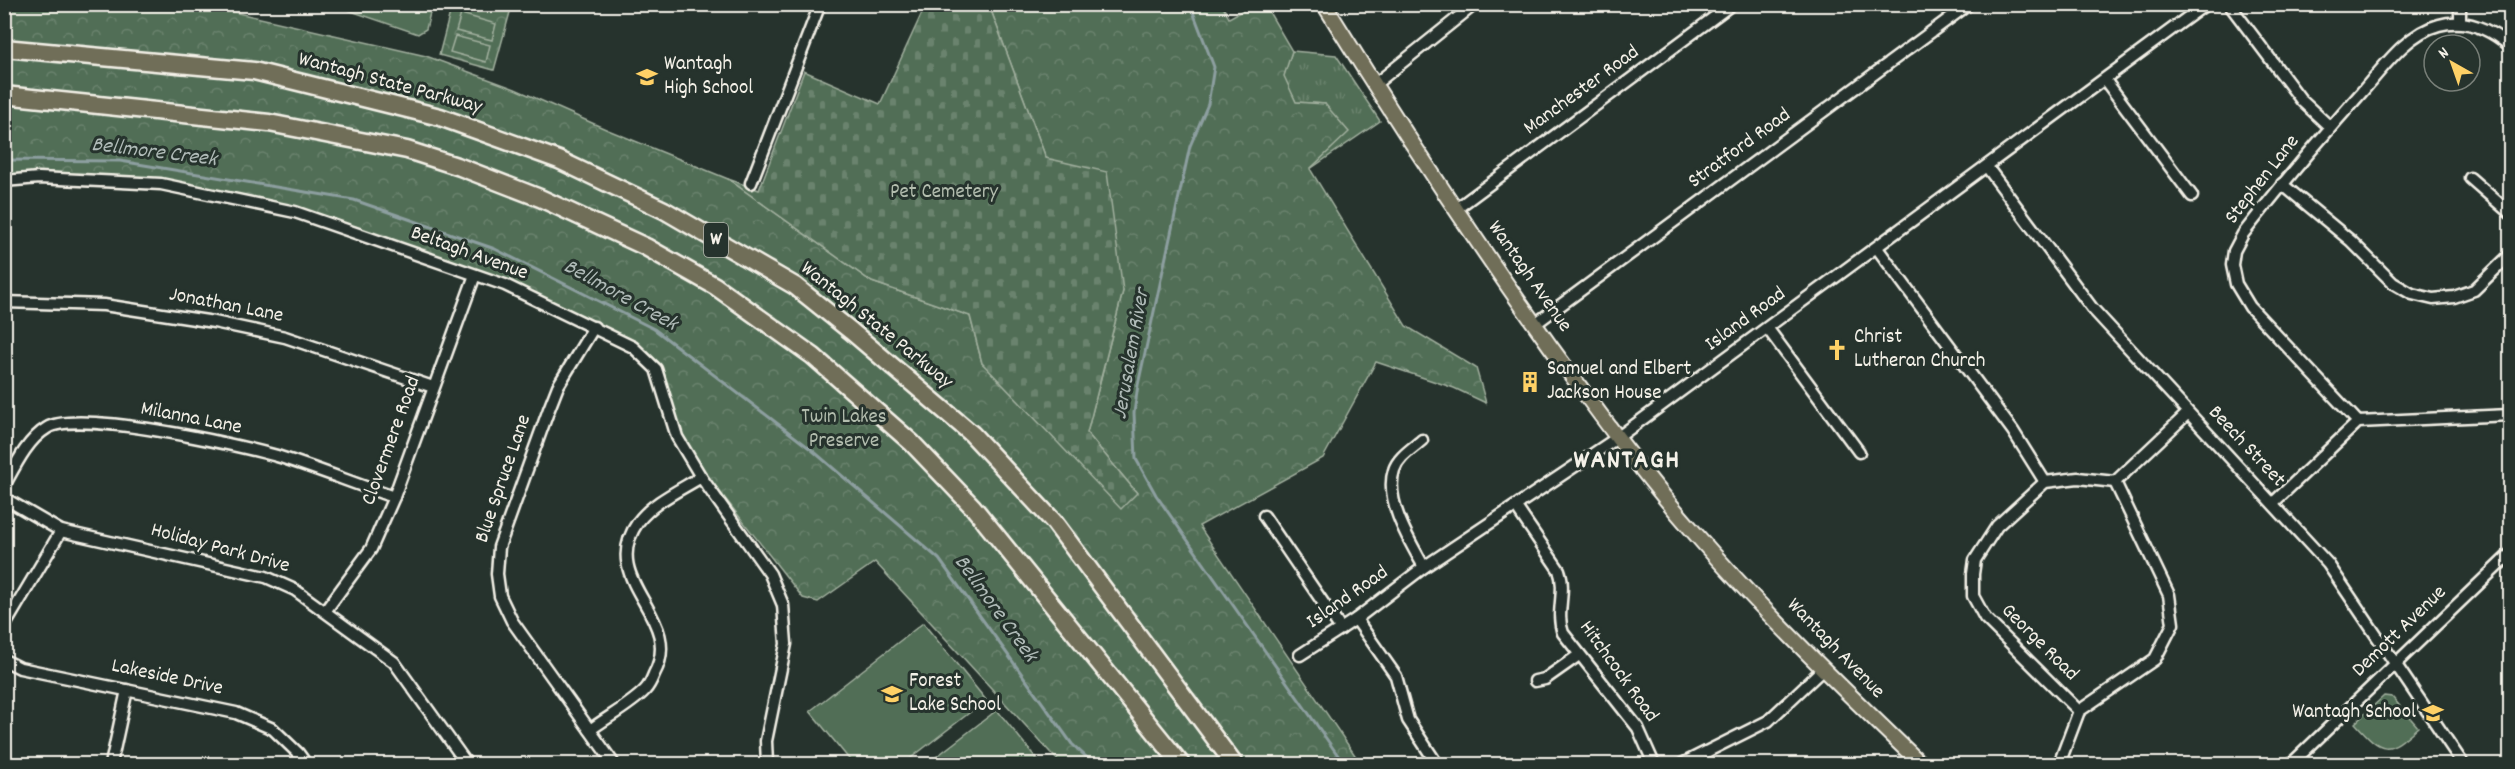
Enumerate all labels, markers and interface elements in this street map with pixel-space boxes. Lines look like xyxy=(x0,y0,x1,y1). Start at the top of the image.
north arrow xyxy=(2422,33,2482,93)
street label: Manchester Road xyxy=(1518,39,1646,143)
text: N xyxy=(2434,42,2454,65)
street label: Wantagh State Parkway xyxy=(295,45,486,123)
place label: Wantagh High School xyxy=(664,50,753,104)
school or university icon: Wantagh High School xyxy=(635,65,659,89)
street label: Stratford Road xyxy=(1682,101,1798,197)
street label: Stephen Lane xyxy=(2218,129,2308,231)
water label: Bellmore Creek xyxy=(90,130,220,176)
park label: Pet Cemetery xyxy=(890,178,998,208)
street label: Wantagh Avenue xyxy=(1479,215,1579,339)
street label: Beltagh Avenue xyxy=(406,219,532,289)
road number: W xyxy=(704,223,728,257)
water label: Bellmore Creek xyxy=(557,252,684,341)
street label: Wantagh State Parkway xyxy=(793,255,959,397)
street label: Jonathan Lane xyxy=(166,280,286,332)
street label: Island Road xyxy=(1699,280,1793,360)
water label: Jerusalem River xyxy=(1105,284,1159,422)
place label: Christ Lutheran Church xyxy=(1854,323,1985,377)
church icon: Christ Lutheran Church xyxy=(1825,338,1849,362)
place label: Samuel and Elbert Jackson House xyxy=(1547,355,1691,409)
building icon: Samuel and Elbert Jackson House xyxy=(1518,370,1542,394)
street label: Clovermere Road xyxy=(355,372,429,510)
street label: Milanna Lane xyxy=(138,395,244,443)
street label: Beech Street xyxy=(2200,399,2292,495)
park label: Twin Lakes Preserve xyxy=(801,403,887,457)
street label: Blue Spruce Lane xyxy=(468,411,540,547)
district label: WANTAGH xyxy=(1573,442,1681,481)
street label: Holiday Park Drive xyxy=(147,516,293,582)
water label: Bellmore Creek xyxy=(945,549,1046,671)
street label: Island Road xyxy=(1301,559,1395,637)
street label: Demott Avenue xyxy=(2346,579,2454,685)
street label: Wantagh Avenue xyxy=(1779,592,1891,706)
street label: George Road xyxy=(1993,597,2085,689)
street label: Hitchcock Road xyxy=(1571,615,1665,729)
street label: Lakeside Drive xyxy=(108,652,226,704)
place label: Forest Lake School xyxy=(909,667,1001,721)
school or university icon: Forest Lake School xyxy=(880,682,904,706)
place label: Wantagh School xyxy=(2292,698,2416,728)
school or university icon: Wantagh School xyxy=(2421,701,2445,725)

